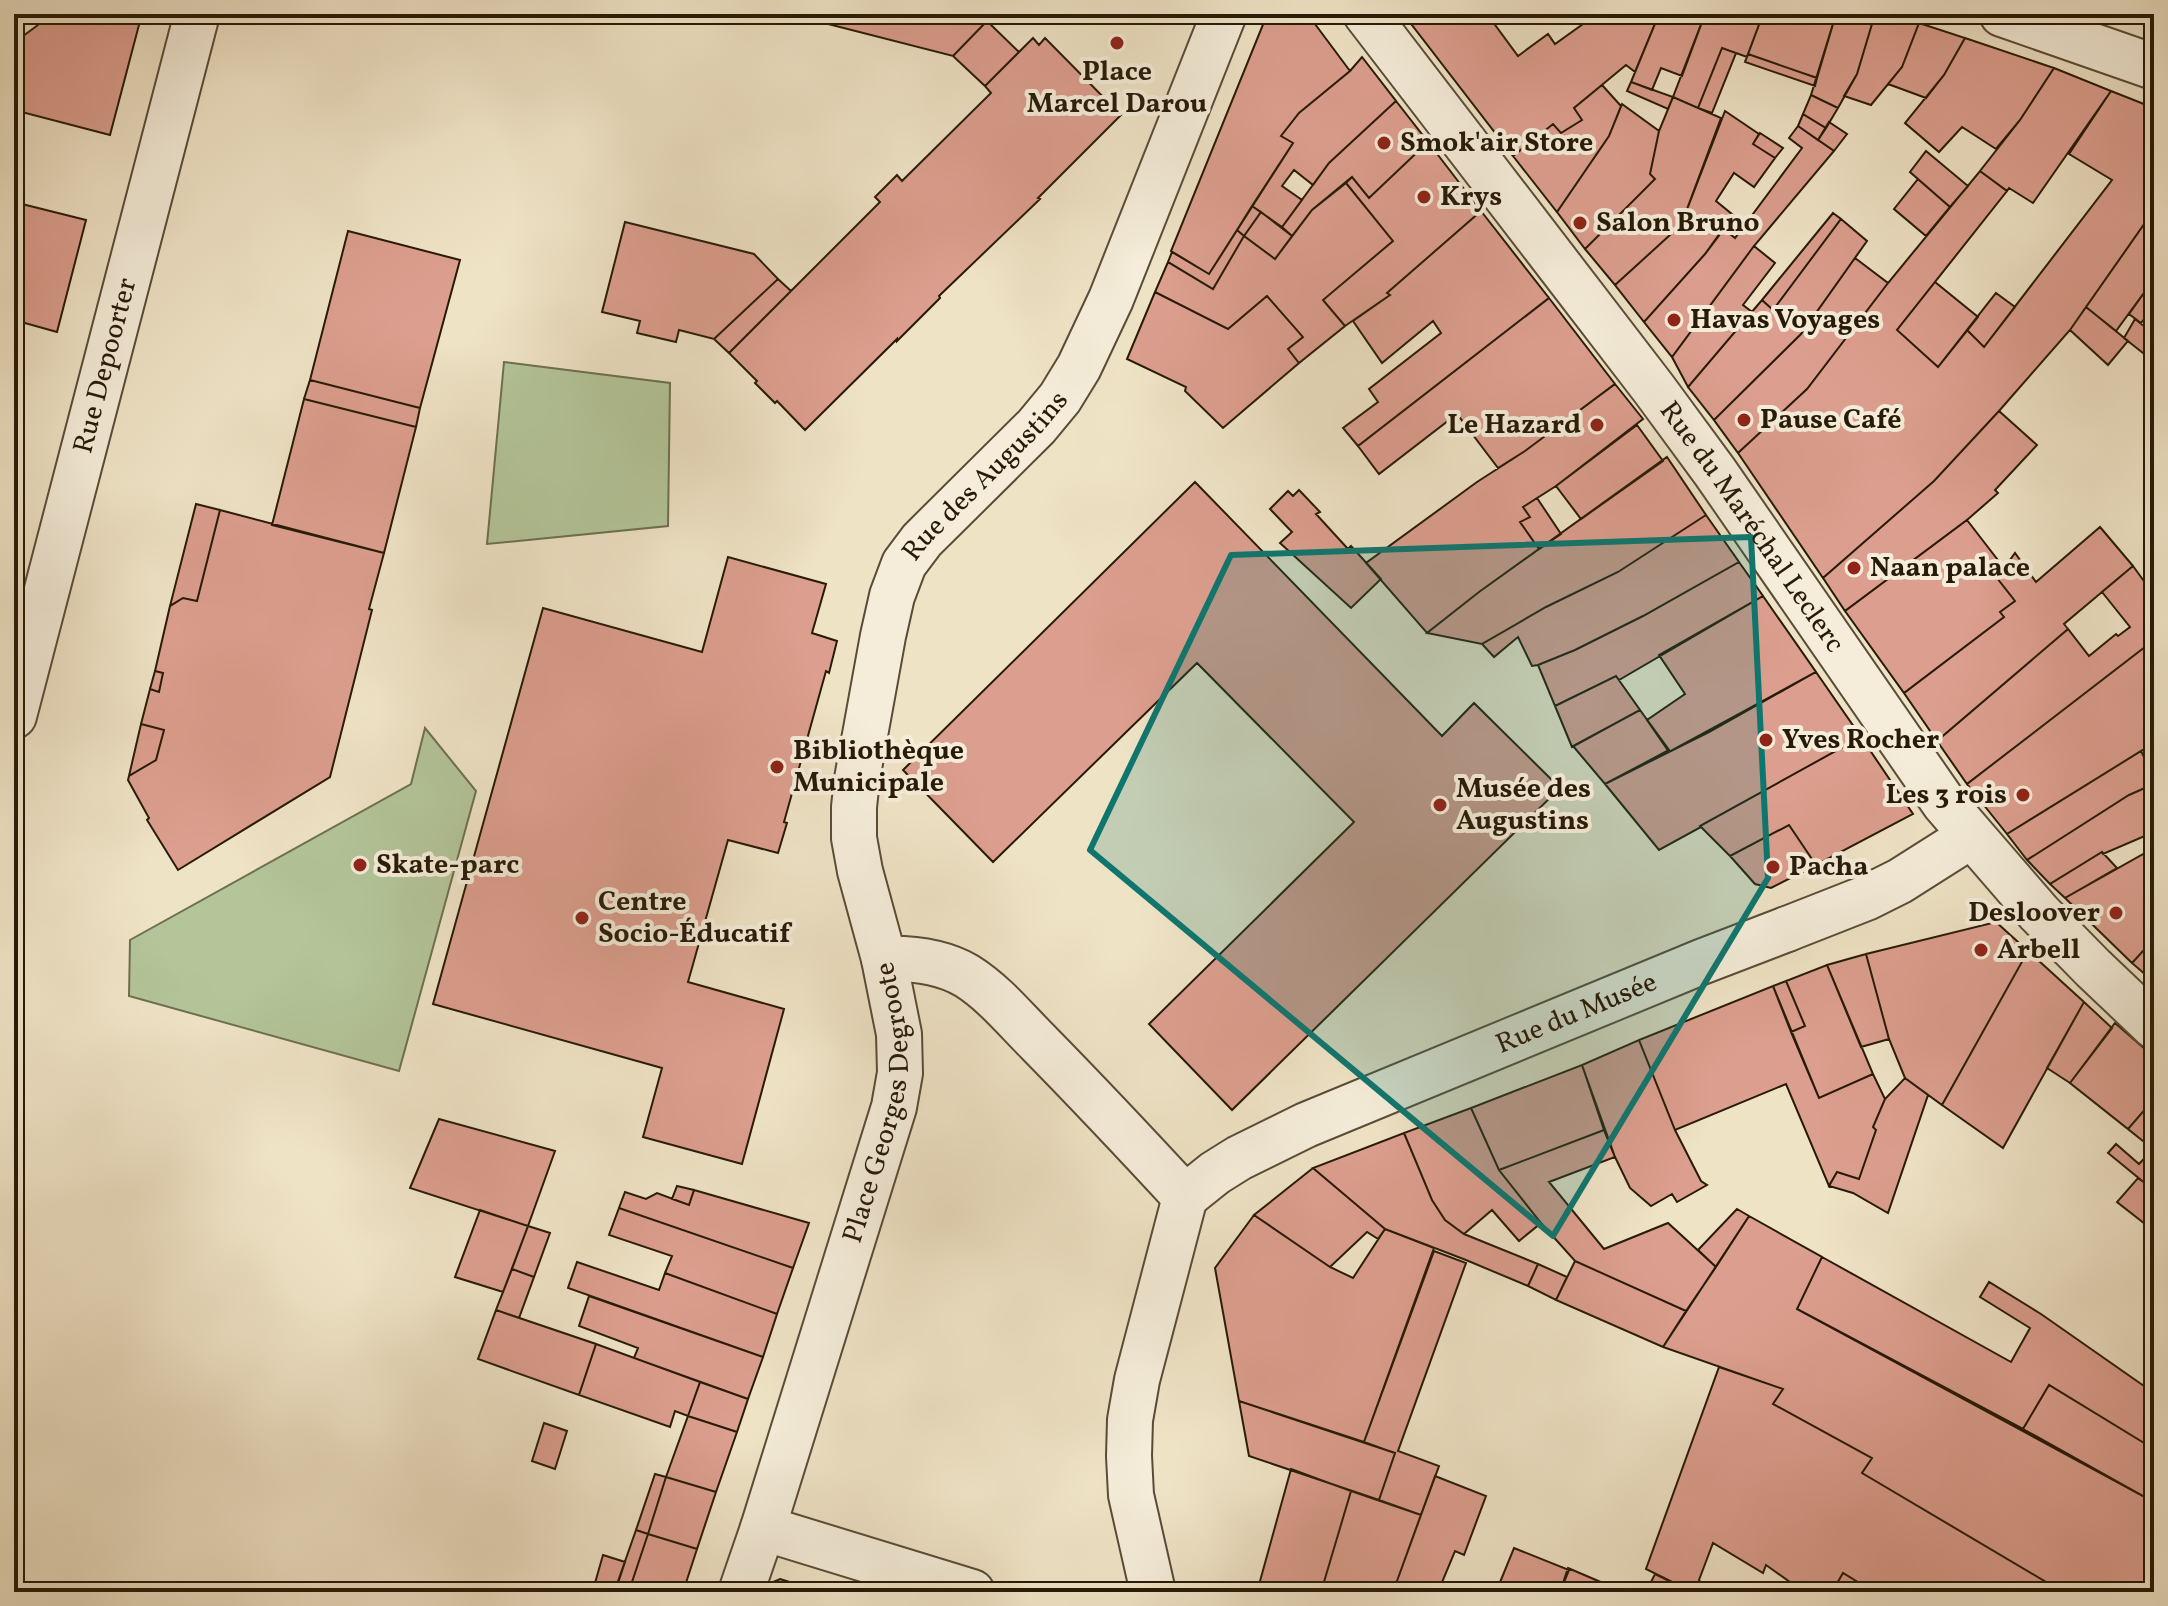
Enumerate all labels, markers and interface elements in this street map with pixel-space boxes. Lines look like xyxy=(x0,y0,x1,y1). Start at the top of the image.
marker: Place Marcel Darou xyxy=(1108,34,1126,52)
place label: Place Marcel Darou xyxy=(1027,53,1207,124)
place label: Smok'air Store xyxy=(1400,124,1593,163)
marker: Smok'air Store xyxy=(1375,134,1393,152)
place label: Krys xyxy=(1440,178,1502,217)
marker: Krys xyxy=(1415,188,1433,206)
place label: Salon Bruno xyxy=(1596,204,1760,243)
marker: Salon Bruno xyxy=(1571,214,1589,232)
street label: Rue Depoorter xyxy=(64,274,147,458)
place label: Havas Voyages xyxy=(1690,301,1880,340)
marker: Havas Voyages xyxy=(1665,311,1683,329)
street label: Rue des Augustins xyxy=(893,382,1078,569)
street label: Rue du Maréchal Leclerc xyxy=(1650,393,1854,661)
place label: Pause Café xyxy=(1760,401,1902,440)
place label: Le Hazard xyxy=(1447,406,1581,445)
marker: Pause Café xyxy=(1735,411,1753,429)
marker: Le Hazard xyxy=(1588,416,1606,434)
place label: Naan palace xyxy=(1870,549,2030,588)
marker: Naan palace xyxy=(1845,559,1863,577)
place label: Yves Rocher xyxy=(1782,721,1939,760)
marker: Yves Rocher xyxy=(1757,731,1775,749)
place label: Bibliothèque Municipale xyxy=(793,732,964,803)
marker: Bibliothèque Municipale xyxy=(768,758,786,776)
place label: Musée des Augustins xyxy=(1456,770,1591,841)
place label: Les 3 rois xyxy=(1885,776,2007,815)
marker: Les 3 rois xyxy=(2014,786,2032,804)
marker: Musée des Augustins xyxy=(1431,796,1449,814)
place label: Skate-parc xyxy=(376,846,519,885)
place label: Pacha xyxy=(1789,848,1868,887)
marker: Skate-parc xyxy=(351,856,369,874)
marker: Pacha xyxy=(1764,858,1782,876)
place label: Centre Socio-Éducatif xyxy=(598,883,792,954)
place label: Desloover xyxy=(1968,894,2100,933)
marker: Desloover xyxy=(2107,904,2125,922)
marker: Centre Socio-Éducatif xyxy=(573,909,591,927)
place label: Arbell xyxy=(1997,931,2080,970)
marker: Arbell xyxy=(1972,941,1990,959)
street label: Place Georges Degroote xyxy=(833,959,920,1248)
street label: Rue du Musée xyxy=(1490,963,1663,1064)

